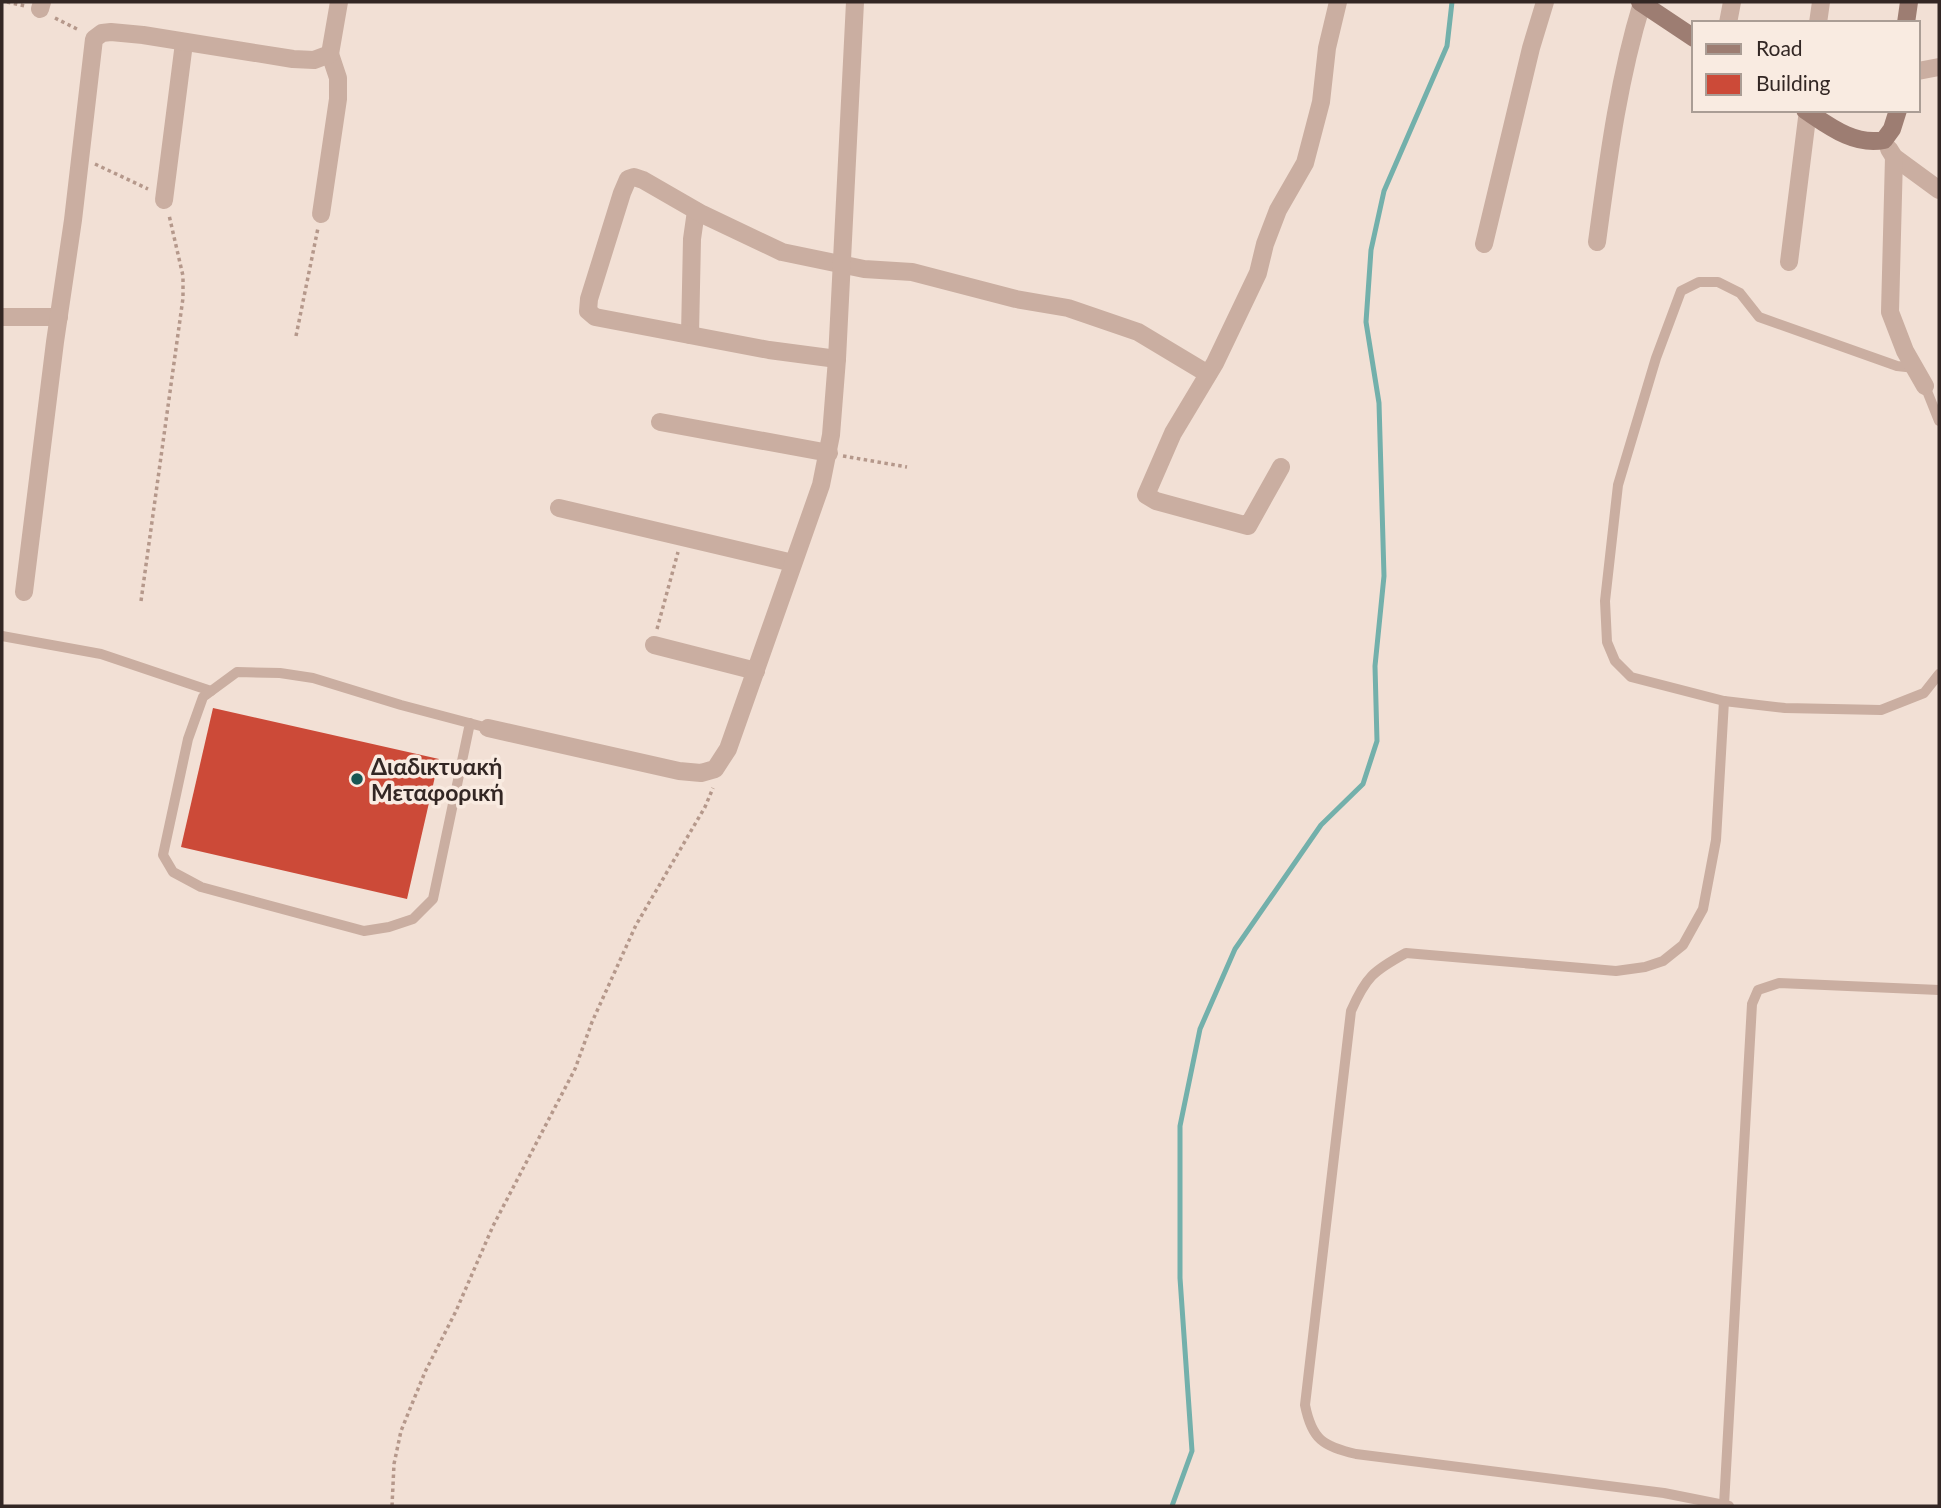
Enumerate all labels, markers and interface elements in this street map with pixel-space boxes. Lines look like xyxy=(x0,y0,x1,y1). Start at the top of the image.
legend xyxy=(1692,21,1920,112)
text: Road xyxy=(1756,35,1803,60)
text: Building xyxy=(1756,70,1831,95)
place label: Διαδικτυακή Μεταφορική xyxy=(371,752,504,806)
marker: Διαδικτυακή Μεταφορική xyxy=(349,771,365,787)

